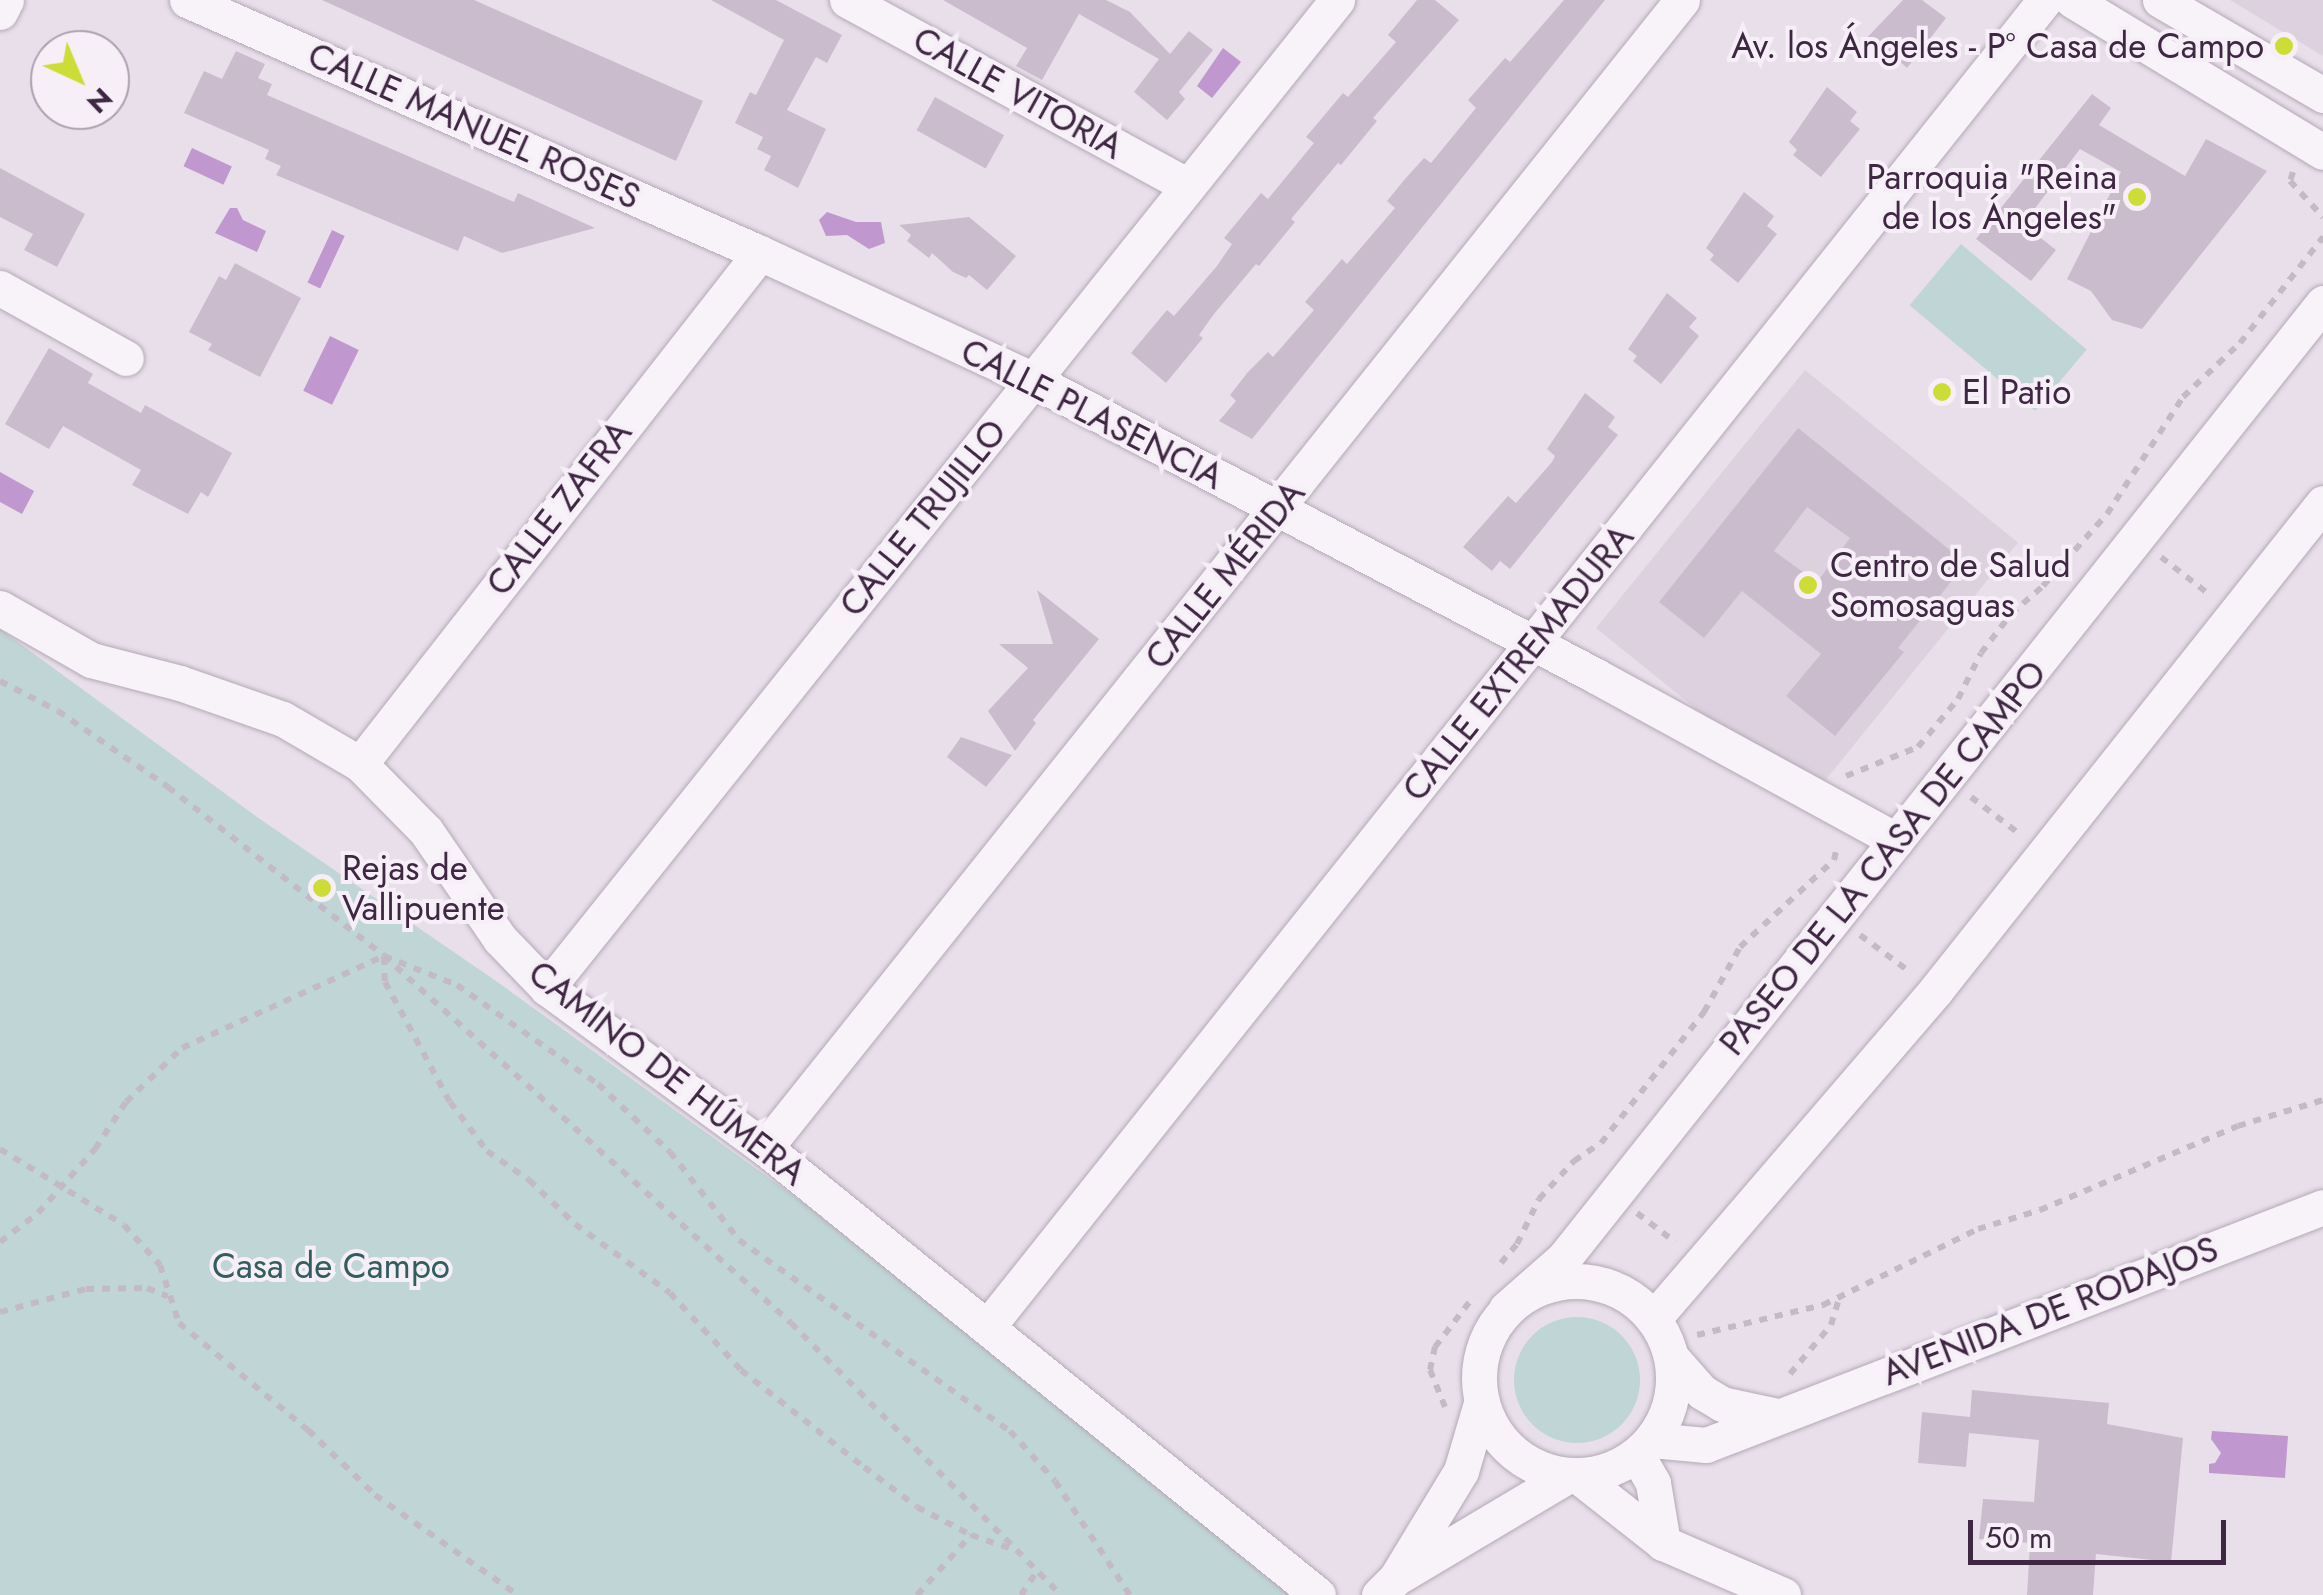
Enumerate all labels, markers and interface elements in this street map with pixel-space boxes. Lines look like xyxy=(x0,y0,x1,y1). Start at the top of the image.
street label: CALLE VITORIA xyxy=(906,18,1130,168)
place label: Av. los Ángeles - Pº Casa de Campo xyxy=(1731,25,2264,67)
north arrow xyxy=(30,30,130,130)
street label: CALLE MANUEL ROSES xyxy=(302,34,646,218)
marker: Av. los Ángeles - Pº Casa de Campo xyxy=(2273,35,2295,57)
text: N xyxy=(78,78,122,123)
place label: Parroquia "Reina de los Ángeles" xyxy=(1866,156,2117,238)
marker: Parroquia "Reina de los Ángeles" xyxy=(2126,186,2148,208)
street label: CALLE PLASENCIA xyxy=(954,330,1230,498)
place label: El Patio xyxy=(1962,371,2071,413)
marker: El Patio xyxy=(1931,381,1953,403)
street label: CALLE TRUJILLO xyxy=(831,411,1015,625)
street label: CALLE ZAFRA xyxy=(478,412,640,604)
street label: CALLE MÉRIDA xyxy=(1136,473,1314,677)
street label: CALLE EXTREMADURA xyxy=(1394,517,1642,809)
place label: Centro de Salud Somosaguas xyxy=(1830,544,2071,626)
marker: Centro de Salud Somosaguas xyxy=(1795,572,1821,598)
street label: PASEO DE LA CASA DE CAMPO xyxy=(1711,652,2055,1064)
place label: Rejas de Vallipuente xyxy=(342,847,505,929)
marker: Rejas de Vallipuente xyxy=(311,877,333,899)
street label: CAMINO DE HÚMERA xyxy=(520,952,814,1194)
street label: AVENIDA DE RODAJOS xyxy=(1876,1228,2224,1394)
park label: Casa de Campo xyxy=(212,1245,450,1287)
scale bar xyxy=(1973,1500,2230,1562)
text: 50 m xyxy=(1985,1516,2052,1559)

